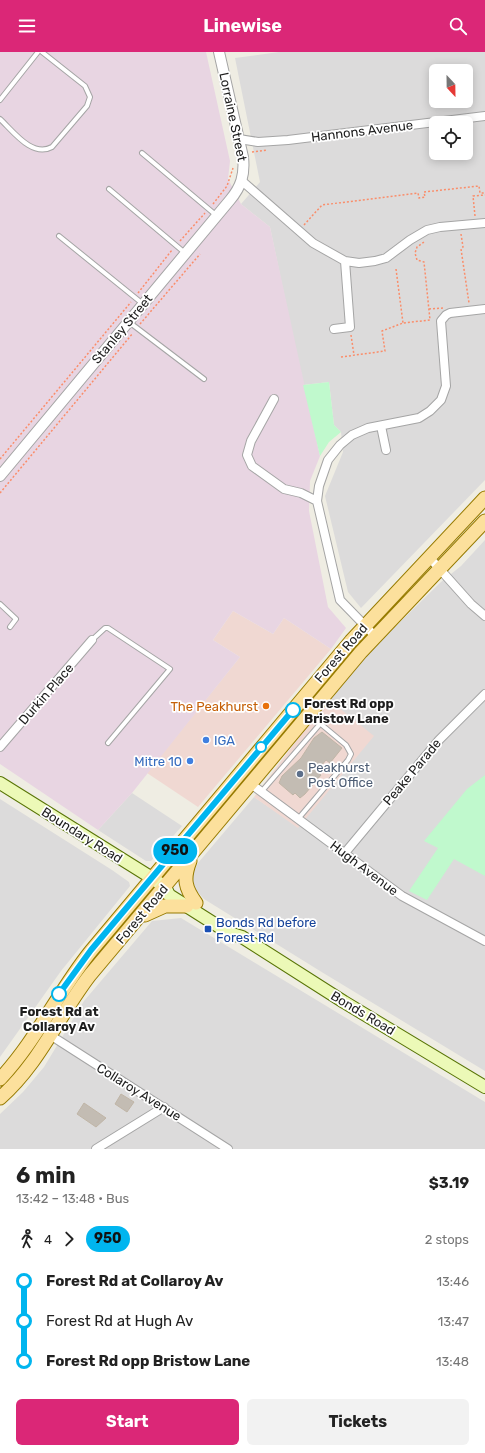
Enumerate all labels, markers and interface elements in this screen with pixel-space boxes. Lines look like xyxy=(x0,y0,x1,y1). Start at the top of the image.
icon: menu xyxy=(16,15,38,37)
text: Linewise xyxy=(203,15,282,37)
icon: search xyxy=(447,15,469,37)
north arrow xyxy=(429,64,473,108)
map controls xyxy=(429,64,473,160)
street label: Lorraine Street xyxy=(216,71,250,163)
button: locate xyxy=(429,116,473,160)
street label: Hannons Avenue xyxy=(310,117,414,145)
street label: Stanley Street xyxy=(89,291,155,367)
street label: Forest Road xyxy=(311,621,371,685)
street label: Durkin Place xyxy=(15,660,77,728)
place label: Forest Rd opp Bristow Lane xyxy=(304,696,394,726)
place label: The Peakhurst xyxy=(171,699,258,714)
marker: The Peakhurst xyxy=(261,701,271,711)
marker: Forest Rd opp Bristow Lane xyxy=(285,702,301,718)
place label: IGA xyxy=(214,733,235,748)
marker: IGA xyxy=(201,735,211,745)
street label: Peake Parade xyxy=(380,736,444,808)
unlabelled marker xyxy=(255,741,267,753)
place label: Mitre 10 xyxy=(134,754,182,769)
marker: Mitre 10 xyxy=(185,756,195,766)
place label: Peakhurst Post Office xyxy=(308,760,373,790)
marker: Peakhurst Post Office xyxy=(295,769,305,779)
street label: Boundary Road xyxy=(39,804,125,866)
line badge: 950 xyxy=(152,838,198,864)
street label: Hugh Avenue xyxy=(326,838,401,899)
text: 950 xyxy=(161,842,189,859)
street label: Forest Road xyxy=(113,881,171,947)
place label: Bonds Rd before Forest Rd xyxy=(216,915,316,945)
marker: Bonds Rd before Forest Rd xyxy=(203,924,213,934)
marker: Forest Rd at Collaroy Av xyxy=(51,986,67,1002)
street label: Bonds Road xyxy=(328,988,398,1038)
place label: Forest Rd at Collaroy Av xyxy=(20,1004,98,1034)
street label: Collaroy Avenue xyxy=(94,1060,184,1124)
text: 6 min xyxy=(16,1162,76,1189)
text: $3.19 xyxy=(429,1174,469,1192)
text: 13:42 – 13:48 · Bus xyxy=(16,1191,129,1206)
icon: walk xyxy=(16,1228,38,1250)
icon: forward xyxy=(58,1228,80,1250)
text: 950 xyxy=(94,1230,122,1247)
text: 4 xyxy=(44,1232,52,1247)
text: 2 stops xyxy=(425,1232,469,1247)
text: Forest Rd at Collaroy Av xyxy=(46,1272,224,1290)
text: 13:46 xyxy=(436,1274,469,1289)
text: Forest Rd at Hugh Av xyxy=(46,1312,193,1330)
text: 13:47 xyxy=(438,1314,469,1329)
text: Forest Rd opp Bristow Lane xyxy=(46,1352,250,1370)
text: 13:48 xyxy=(436,1354,469,1369)
button: Start xyxy=(16,1399,239,1445)
button: Tickets xyxy=(247,1399,469,1445)

